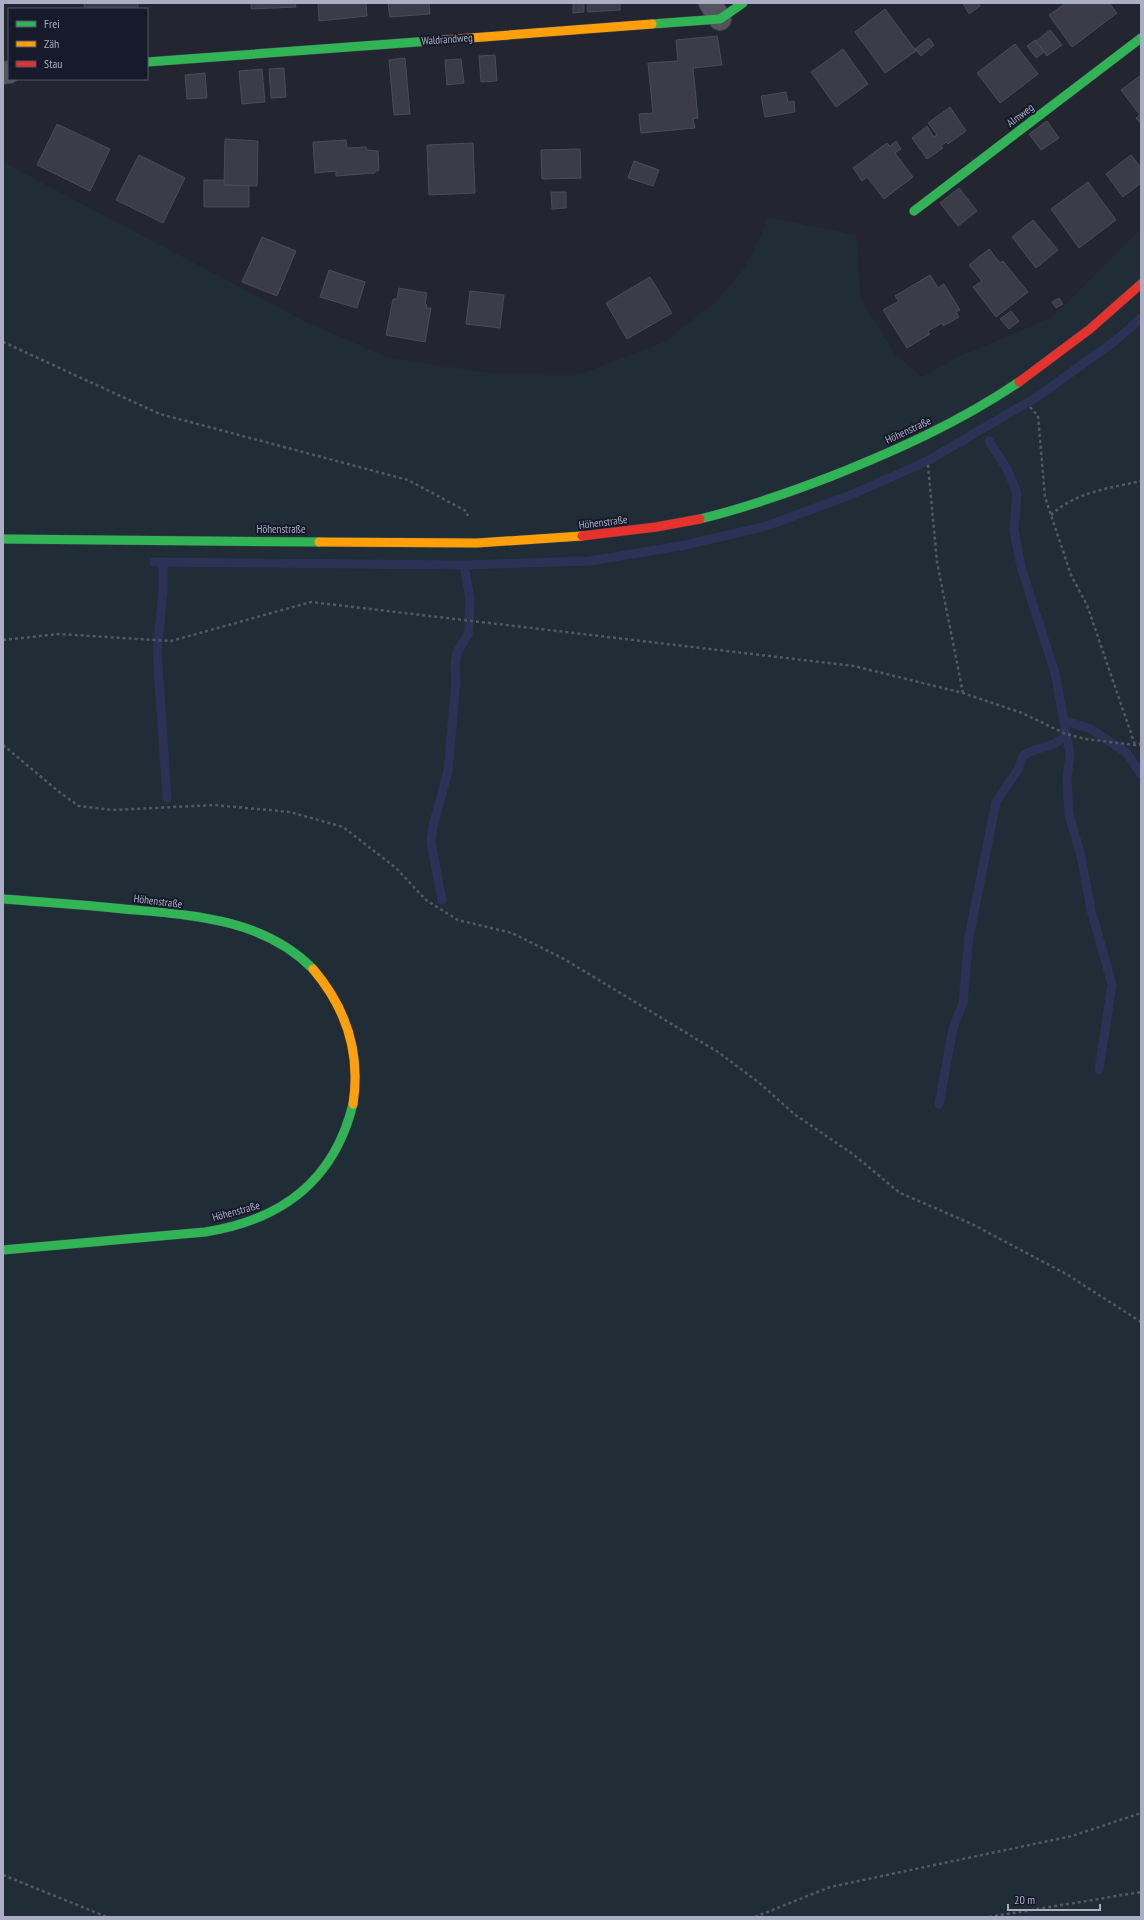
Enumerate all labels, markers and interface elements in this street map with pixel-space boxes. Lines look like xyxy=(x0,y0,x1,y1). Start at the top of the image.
legend xyxy=(8,8,148,80)
text: Frei xyxy=(44,16,60,31)
street label: Waldrandweg xyxy=(421,30,473,48)
text: Zäh xyxy=(44,36,59,51)
text: Stau xyxy=(44,56,62,71)
street label: Almweg xyxy=(1004,100,1037,130)
street label: Höhenstraße xyxy=(883,413,934,447)
street label: Höhenstraße xyxy=(578,512,629,532)
street label: Höhenstraße xyxy=(257,522,306,536)
street label: Höhenstraße xyxy=(133,891,184,911)
street label: Höhenstraße xyxy=(211,1198,262,1224)
scale bar xyxy=(1008,1886,1100,1912)
text: 20 m xyxy=(1014,1892,1035,1907)

